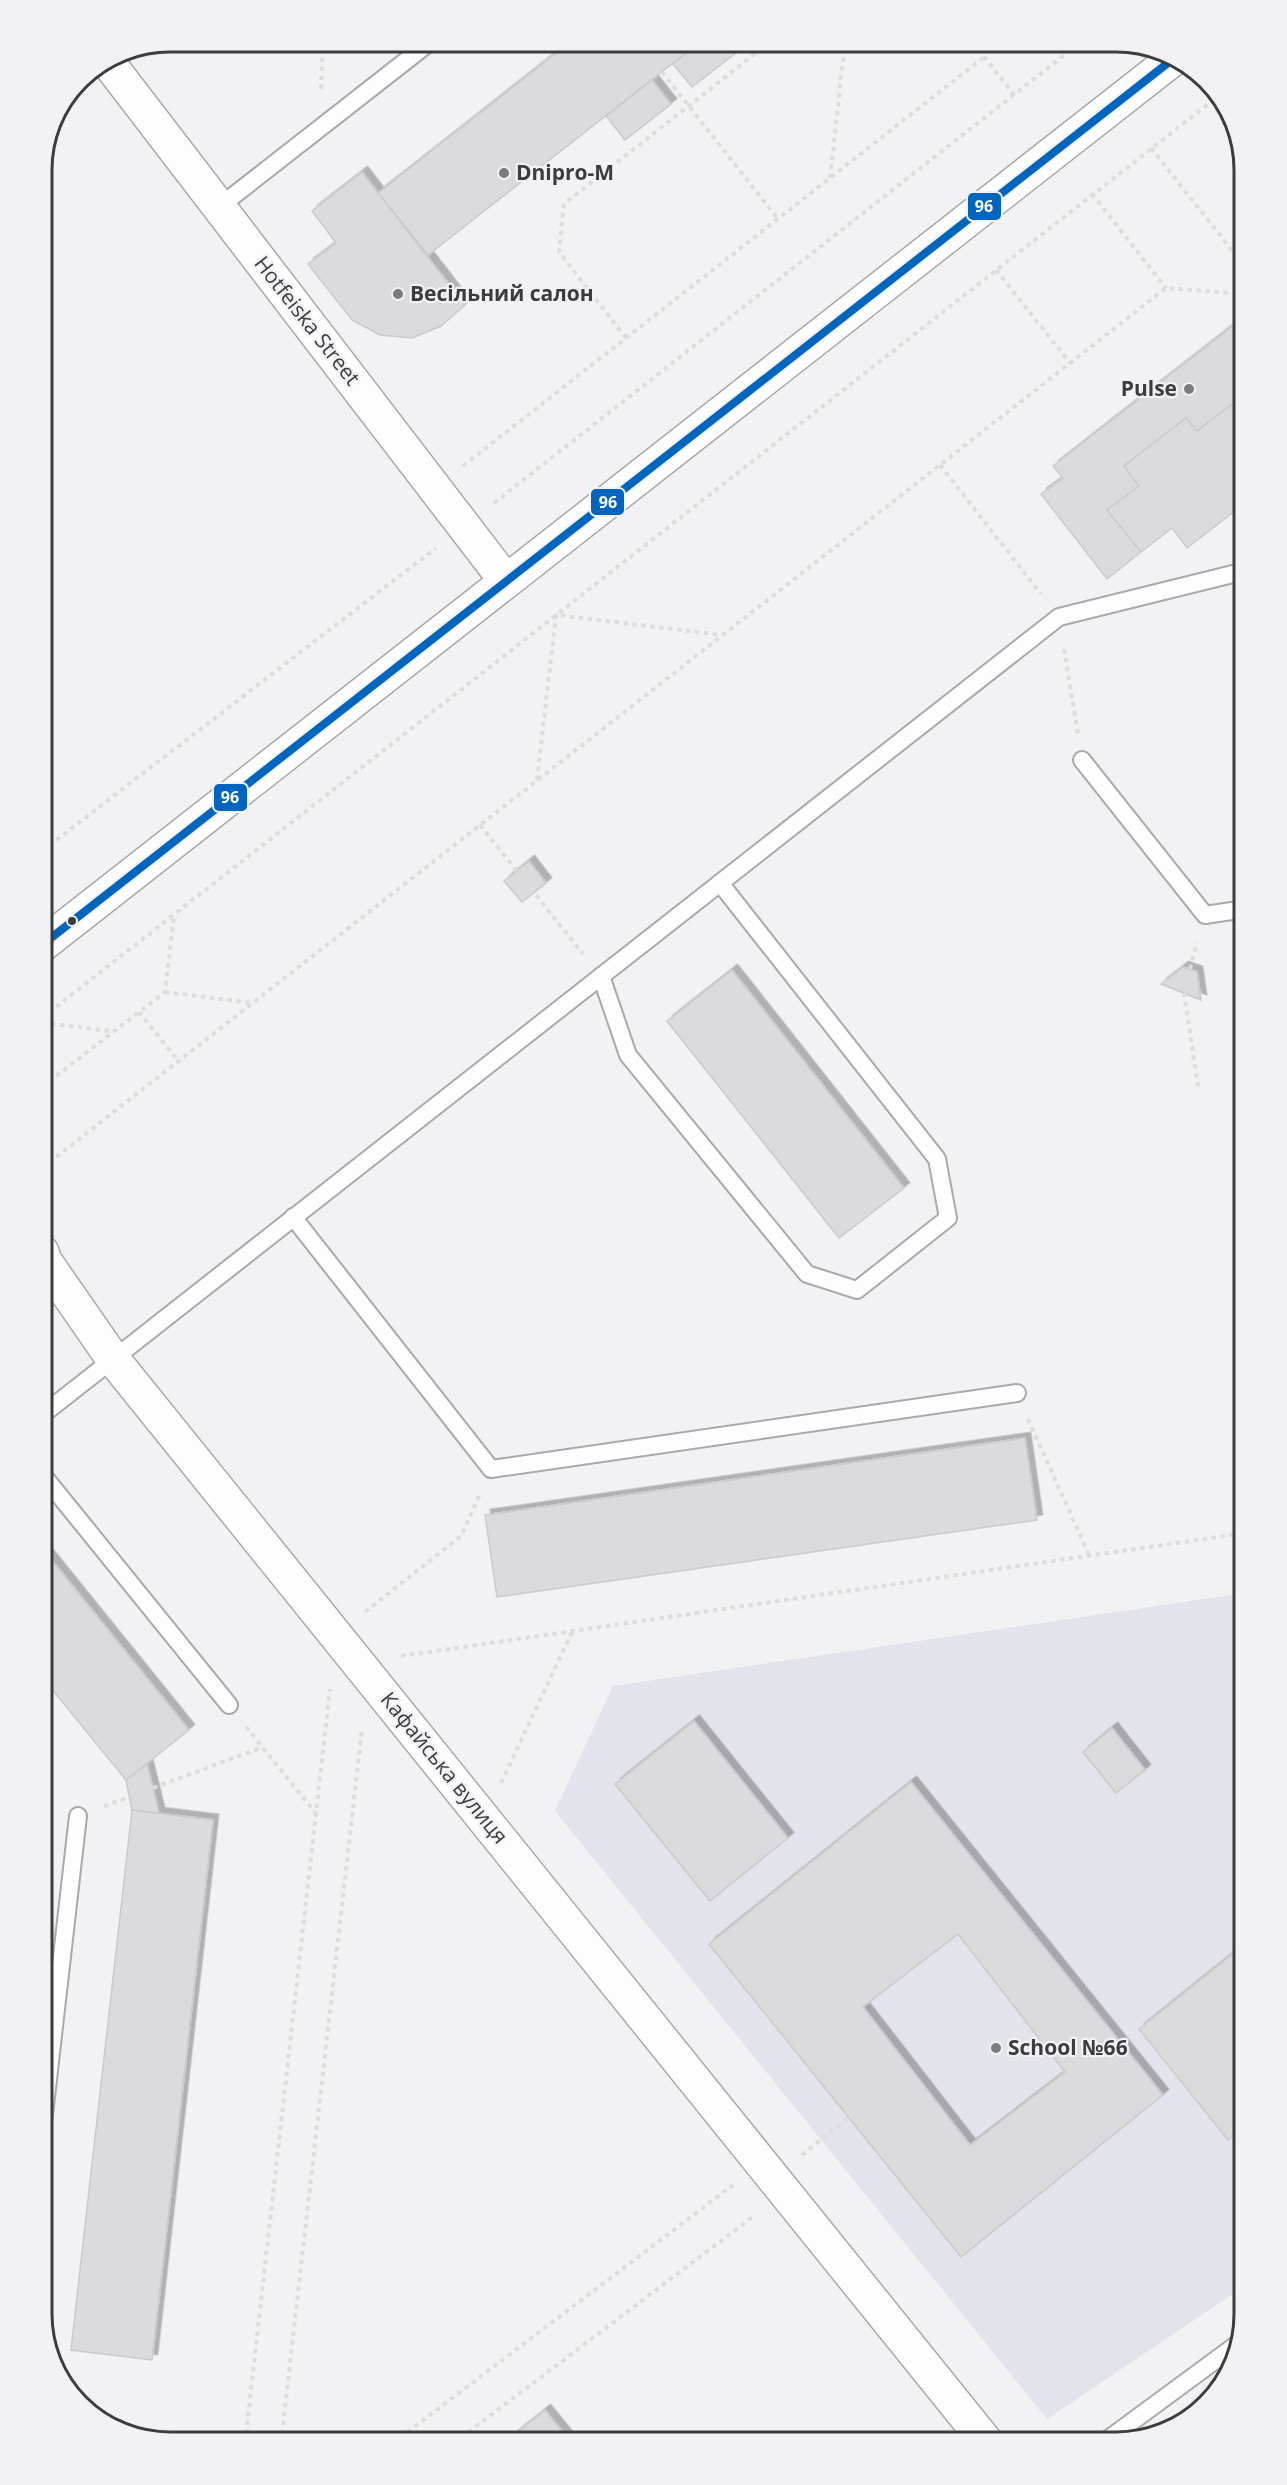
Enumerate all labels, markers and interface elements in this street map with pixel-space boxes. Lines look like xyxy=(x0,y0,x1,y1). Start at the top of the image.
place label: Dnipro-M xyxy=(516,158,614,186)
marker: Dnipro-M xyxy=(497,166,511,180)
line badge: 96 xyxy=(967,192,1002,221)
text: 96 xyxy=(975,195,993,217)
street label: Hotfeiska Street xyxy=(249,250,367,391)
place label: Весільний салон xyxy=(410,279,594,307)
marker: Весільний салон xyxy=(391,287,405,301)
place label: Pulse xyxy=(1121,374,1177,402)
marker: Pulse xyxy=(1182,382,1196,396)
line badge: 96 xyxy=(590,488,625,516)
text: 96 xyxy=(599,491,617,513)
line badge: 96 xyxy=(213,783,248,812)
text: 96 xyxy=(221,786,239,808)
unlabelled marker xyxy=(66,915,78,927)
street label: Кафайська вулиця xyxy=(375,1686,515,1849)
place label: School №66 xyxy=(1008,2033,1128,2061)
marker: School №66 xyxy=(989,2041,1003,2055)

